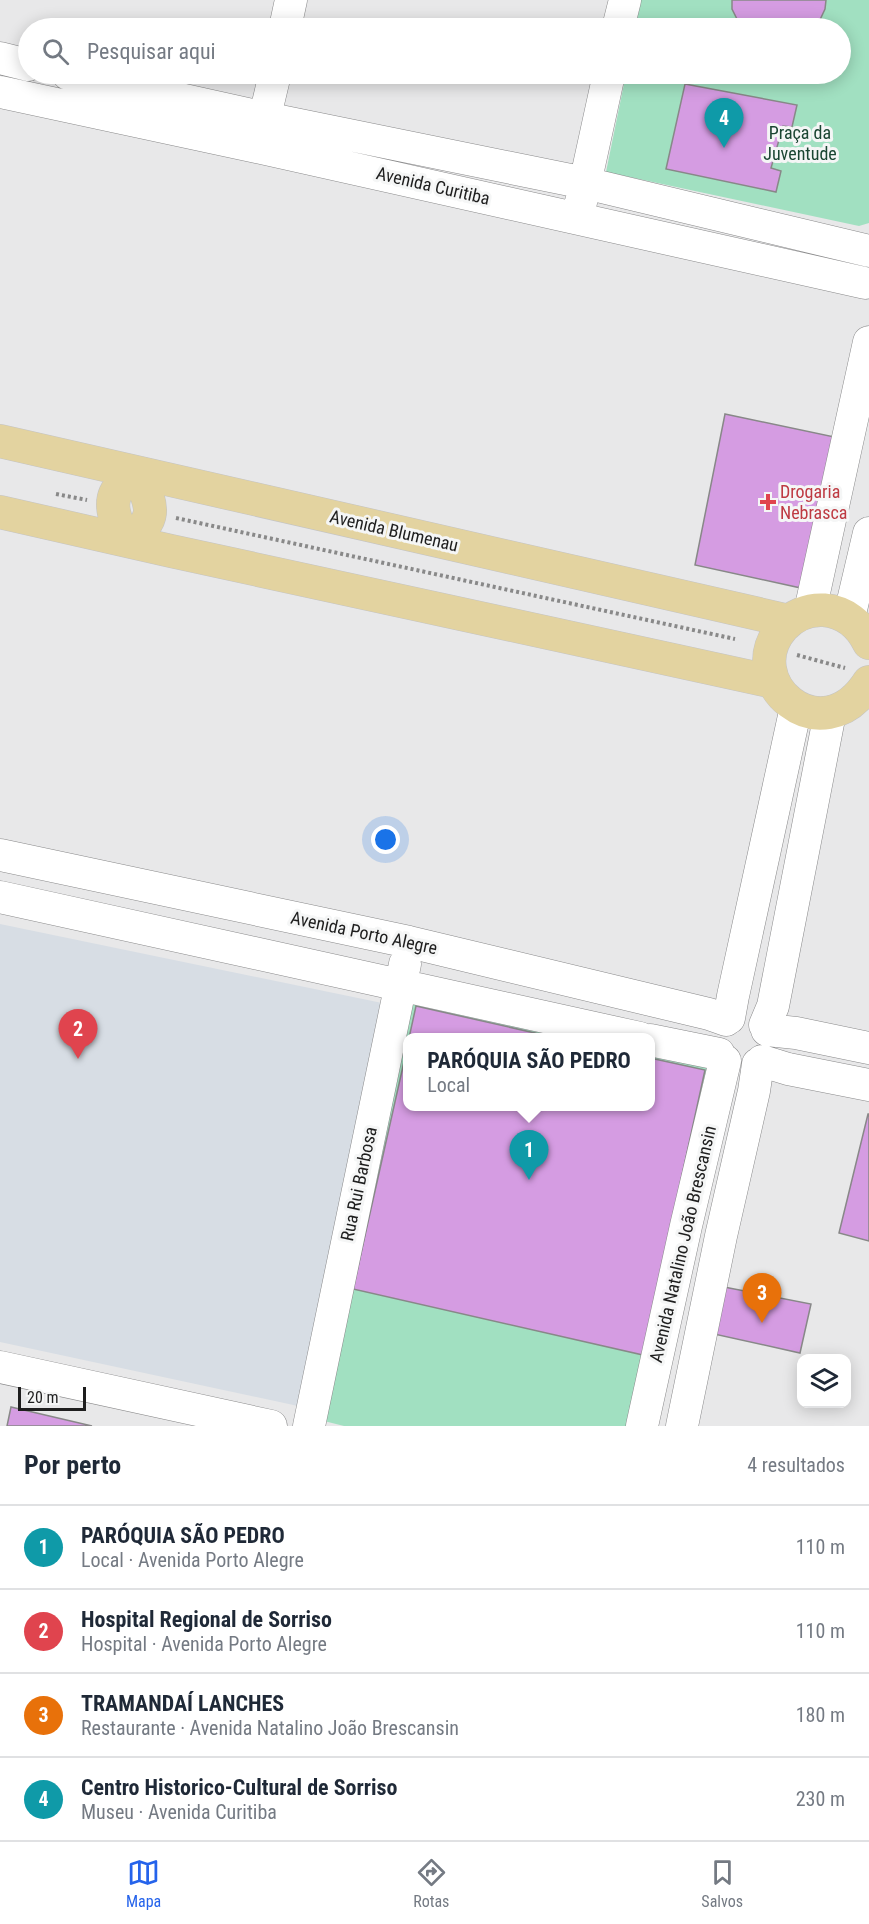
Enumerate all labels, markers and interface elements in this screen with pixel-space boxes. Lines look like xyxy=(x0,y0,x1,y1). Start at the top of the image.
search box xyxy=(18,18,851,84)
icon: search xyxy=(39,35,72,68)
text: Pesquisar aqui xyxy=(87,39,216,64)
pin: 4 xyxy=(704,98,744,148)
park label: Praça da Juventude xyxy=(763,122,837,164)
street label: Avenida Curitiba xyxy=(374,162,492,209)
place label: Drogaria Nebrasca xyxy=(780,481,847,523)
marker: Drogaria Nebrasca xyxy=(761,495,775,509)
street label: Avenida Blumenau xyxy=(328,506,460,555)
your location xyxy=(371,825,400,854)
street label: Avenida Porto Alegre xyxy=(289,907,439,958)
pin: 2 xyxy=(58,1010,98,1059)
popup xyxy=(403,1033,655,1111)
text: PARÓQUIA SÃO PEDRO xyxy=(427,1048,631,1073)
text: Local xyxy=(427,1073,470,1097)
street label: Avenida Natalino João Brescansin xyxy=(645,1123,720,1364)
street label: Rua Rui Barbosa xyxy=(336,1125,381,1243)
pin: 1 xyxy=(510,1130,548,1180)
pin: 3 xyxy=(742,1274,782,1323)
map controls xyxy=(797,1354,851,1408)
button: layers xyxy=(797,1354,851,1408)
scale bar xyxy=(18,1384,86,1412)
text: 20 m xyxy=(27,1388,59,1407)
text: Por perto xyxy=(24,1450,121,1480)
text: 4 resultados xyxy=(747,1453,845,1477)
text: PARÓQUIA SÃO PEDRO xyxy=(81,1523,285,1548)
text: 1 xyxy=(38,1535,49,1559)
text: 110 m xyxy=(796,1535,845,1559)
text: Local · Avenida Porto Alegre xyxy=(81,1548,304,1572)
text: Hospital Regional de Sorriso xyxy=(81,1607,332,1632)
text: 2 xyxy=(38,1619,49,1643)
text: 110 m xyxy=(796,1619,845,1643)
text: Hospital · Avenida Porto Alegre xyxy=(81,1632,327,1656)
text: TRAMANDAÍ LANCHES xyxy=(81,1691,284,1716)
text: 3 xyxy=(38,1703,49,1727)
text: 180 m xyxy=(796,1703,845,1727)
text: Restaurante · Avenida Natalino João Brescansin xyxy=(81,1716,459,1740)
text: Centro Historico-Cultural de Sorriso xyxy=(81,1775,398,1800)
text: 4 xyxy=(38,1787,49,1811)
text: 230 m xyxy=(796,1787,845,1811)
text: Museu · Avenida Curitiba xyxy=(81,1800,277,1824)
tab: Mapa xyxy=(126,1856,161,1911)
tab: Rotas xyxy=(413,1856,449,1911)
tab: Salvos xyxy=(701,1856,743,1911)

